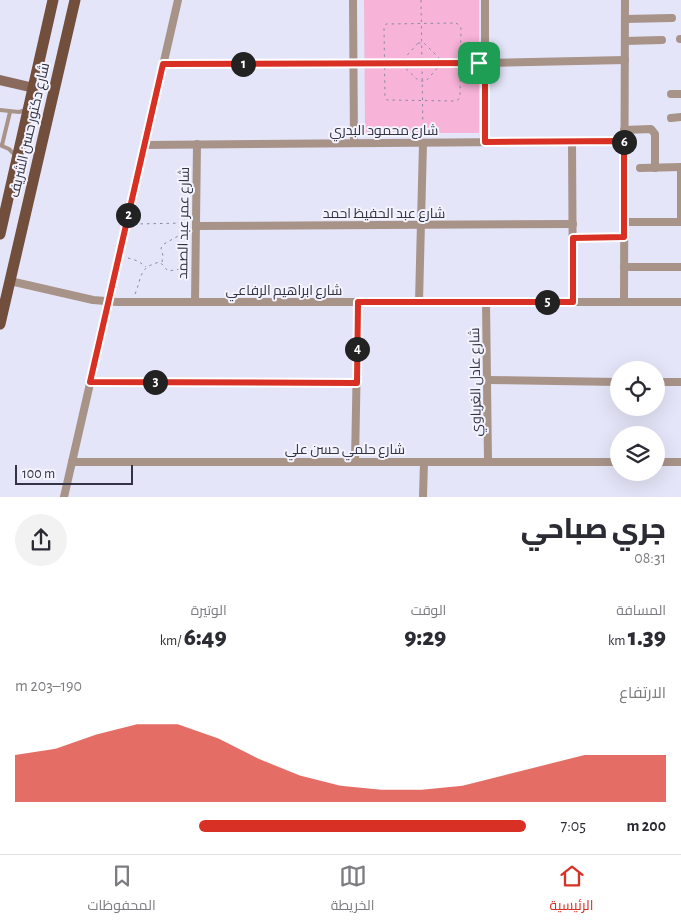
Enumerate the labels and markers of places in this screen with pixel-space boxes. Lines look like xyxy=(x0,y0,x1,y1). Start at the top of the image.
pin xyxy=(458,42,500,84)
pin: 1 xyxy=(230,52,256,76)
pin: 6 xyxy=(612,130,636,154)
pin: 2 xyxy=(116,202,140,228)
pin: 5 xyxy=(534,290,560,314)
pin: 4 xyxy=(344,336,370,362)
pin: 3 xyxy=(142,370,168,394)

